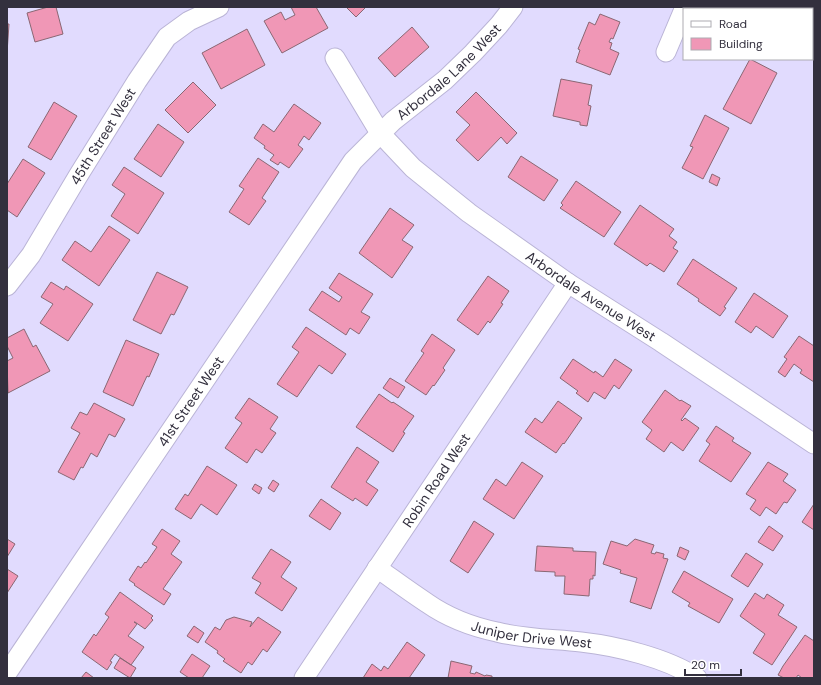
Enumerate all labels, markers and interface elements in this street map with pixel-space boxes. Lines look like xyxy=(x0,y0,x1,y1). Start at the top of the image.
legend xyxy=(683,8,813,60)
text: Road xyxy=(719,16,747,32)
street label: Arbordale Lane West xyxy=(393,20,505,124)
text: Building xyxy=(719,36,763,52)
street label: 45th Street West xyxy=(66,84,140,188)
street label: Arbordale Avenue West xyxy=(522,247,659,345)
street label: 41st Street West xyxy=(154,353,228,450)
street label: Robin Road West xyxy=(398,430,474,531)
street label: Juniper Drive West xyxy=(469,617,593,652)
scale bar xyxy=(685,651,741,677)
text: 20 m xyxy=(691,657,720,673)

